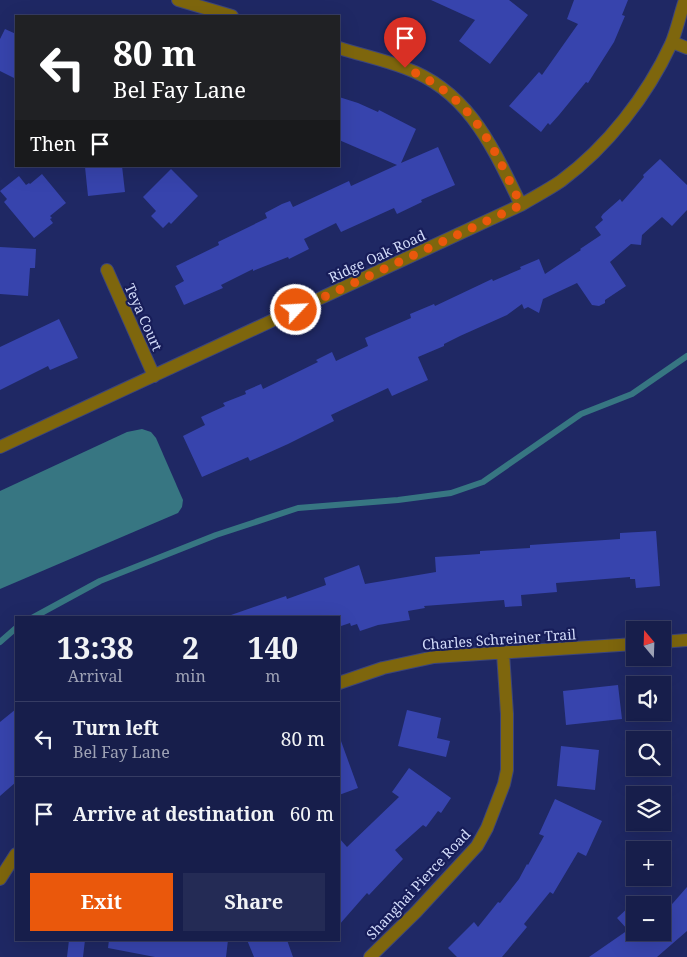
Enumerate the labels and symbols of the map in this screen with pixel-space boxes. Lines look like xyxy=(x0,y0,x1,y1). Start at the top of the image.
pin xyxy=(384,17,426,68)
street label: Ridge Oak Road xyxy=(326,225,429,287)
street label: Teya Court xyxy=(121,280,167,354)
position arrow xyxy=(269,283,321,335)
north arrow xyxy=(626,621,671,666)
street label: Charles Schreiner Trail xyxy=(421,624,577,654)
street label: Shanghai Pierce Road xyxy=(362,824,475,943)

